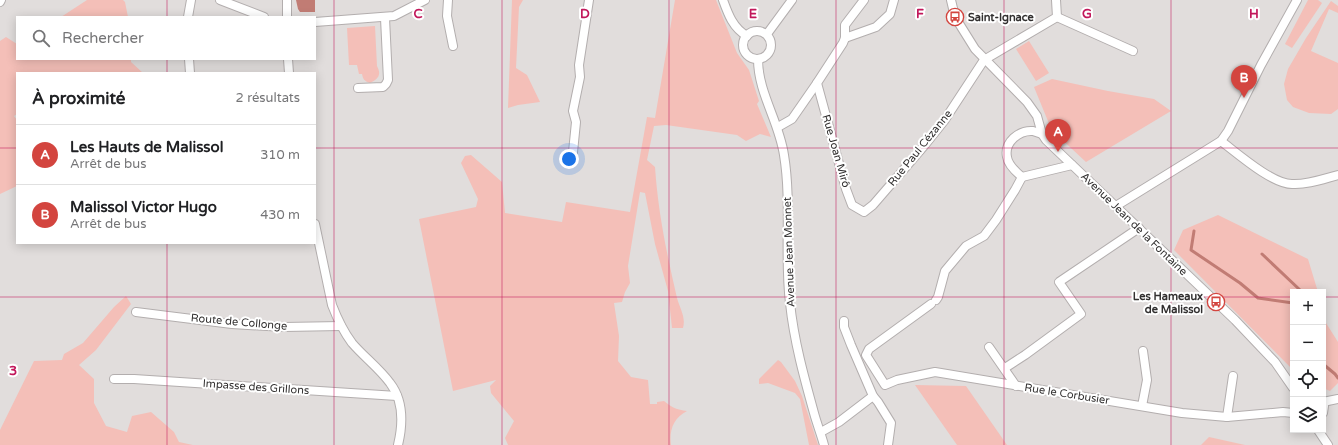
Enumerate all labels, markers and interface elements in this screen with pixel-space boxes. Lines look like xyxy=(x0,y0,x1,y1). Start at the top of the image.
text: C xyxy=(413,6,423,22)
text: D xyxy=(580,6,590,22)
text: E xyxy=(749,6,757,22)
text: F xyxy=(916,6,924,22)
text: G xyxy=(1082,6,1092,22)
text: H xyxy=(1249,6,1259,22)
bus stop icon: Saint-Ignace xyxy=(945,7,965,27)
place label: Saint-Ignace xyxy=(968,11,1035,25)
search box xyxy=(16,16,316,60)
icon: search xyxy=(30,27,52,49)
text: Rechercher xyxy=(62,29,144,47)
pin: B xyxy=(1231,65,1257,98)
text: À proximité xyxy=(32,88,125,109)
text: 2 résultats xyxy=(236,90,300,106)
street label: Rue Paul Cézanne xyxy=(885,107,955,189)
street label: Rue Joan Mirô xyxy=(819,113,853,189)
pin: A xyxy=(1045,119,1071,152)
text: Les Hauts de Malissol xyxy=(70,138,223,156)
text: A xyxy=(40,147,50,163)
text: 310 m xyxy=(260,147,300,163)
your location xyxy=(559,149,579,169)
text: Arrêt de bus xyxy=(70,156,146,172)
street label: Avenue Jean de la Fontaine xyxy=(1078,170,1190,278)
street label: Avenue Jean Monnet xyxy=(781,197,797,307)
text: Malissol Victor Hugo xyxy=(70,198,217,216)
text: B xyxy=(40,207,50,223)
text: 430 m xyxy=(260,207,300,223)
text: Arrêt de bus xyxy=(70,216,146,232)
map controls xyxy=(1290,289,1326,433)
button: + xyxy=(1290,289,1326,325)
place label: Les Hameaux de Malissol xyxy=(1133,290,1203,316)
bus stop icon: Les Hameaux de Malissol xyxy=(1206,292,1226,312)
street label: Route de Collonge xyxy=(190,311,288,333)
button: − xyxy=(1290,325,1326,361)
button: locate xyxy=(1290,361,1326,397)
text: 3 xyxy=(9,363,17,379)
street label: Impasse des Grillons xyxy=(202,377,310,397)
street label: Rue le Corbusier xyxy=(1024,381,1111,407)
button: layers xyxy=(1290,397,1326,433)

